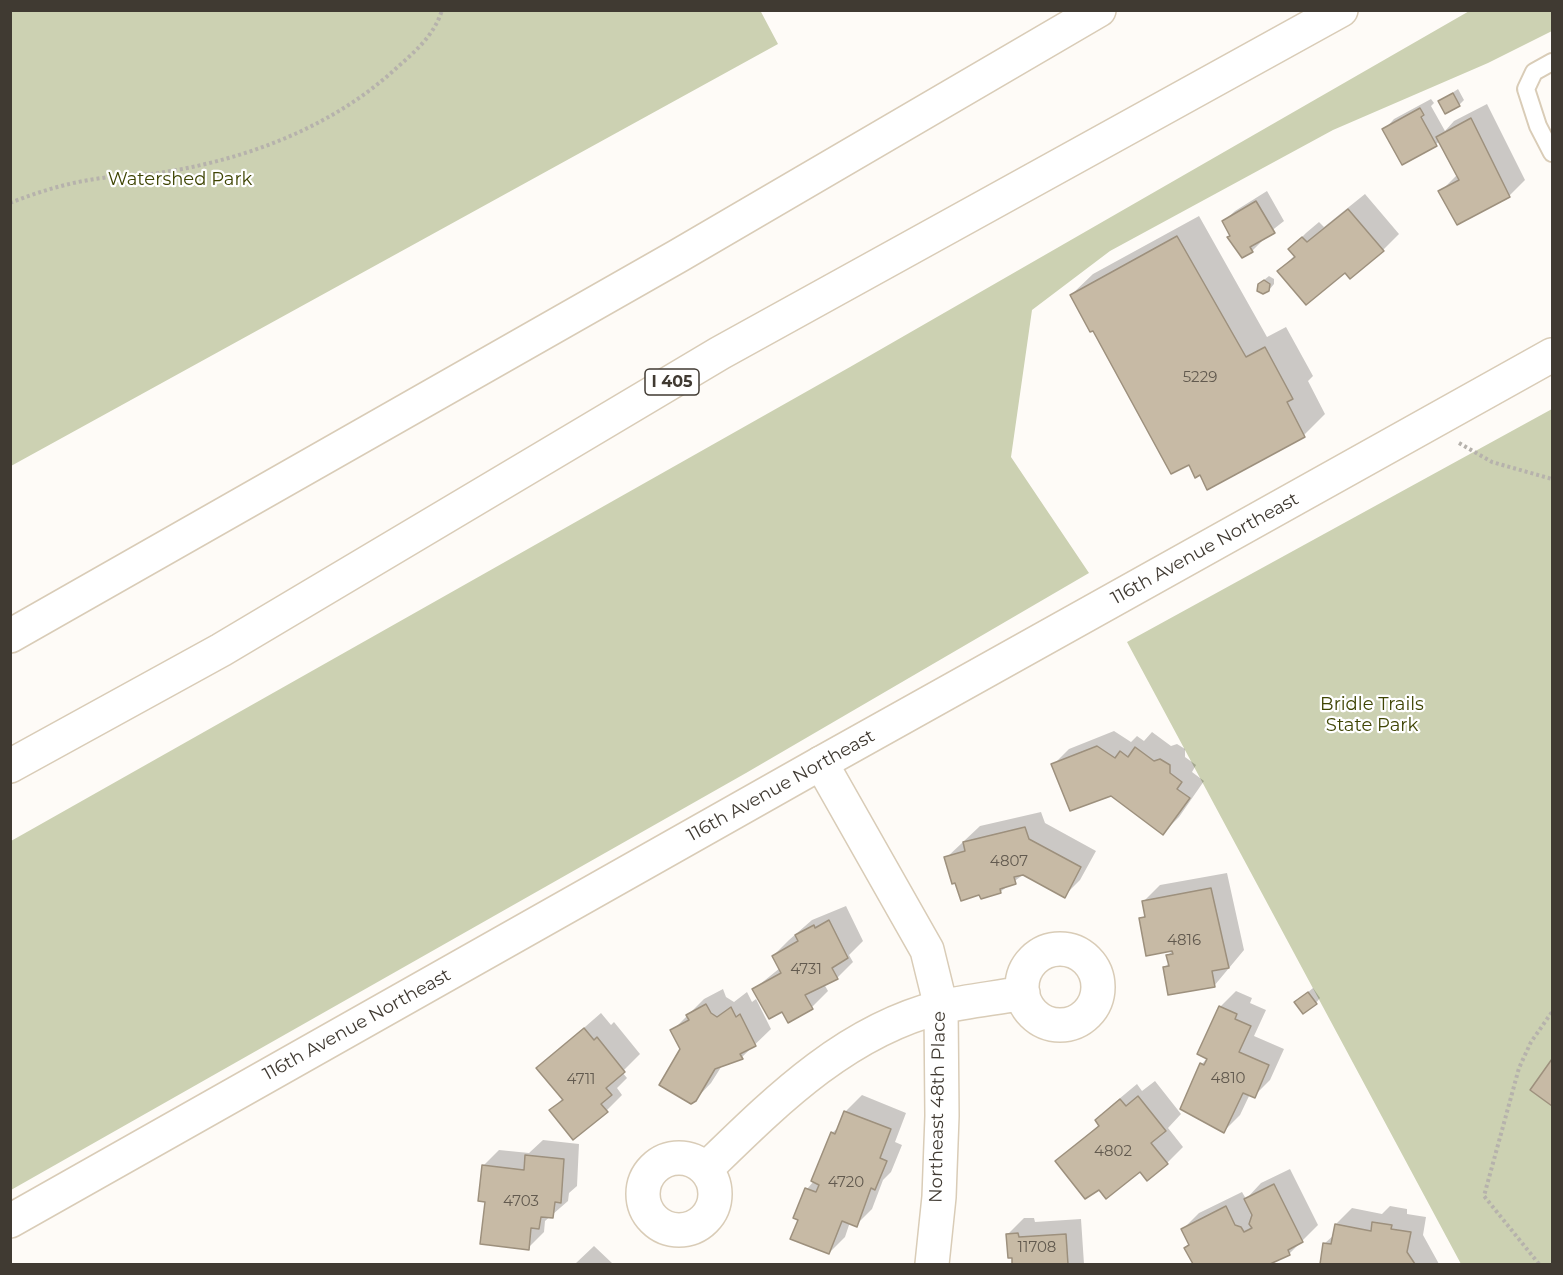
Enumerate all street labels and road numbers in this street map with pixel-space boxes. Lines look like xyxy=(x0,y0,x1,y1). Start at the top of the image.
road number: I 405 xyxy=(645,369,699,395)
street label: 116th Avenue Northeast xyxy=(1107,488,1303,610)
street label: 116th Avenue Northeast xyxy=(683,725,879,847)
street label: 116th Avenue Northeast xyxy=(259,964,455,1086)
street label: Northeast 48th Place xyxy=(926,1011,950,1203)

